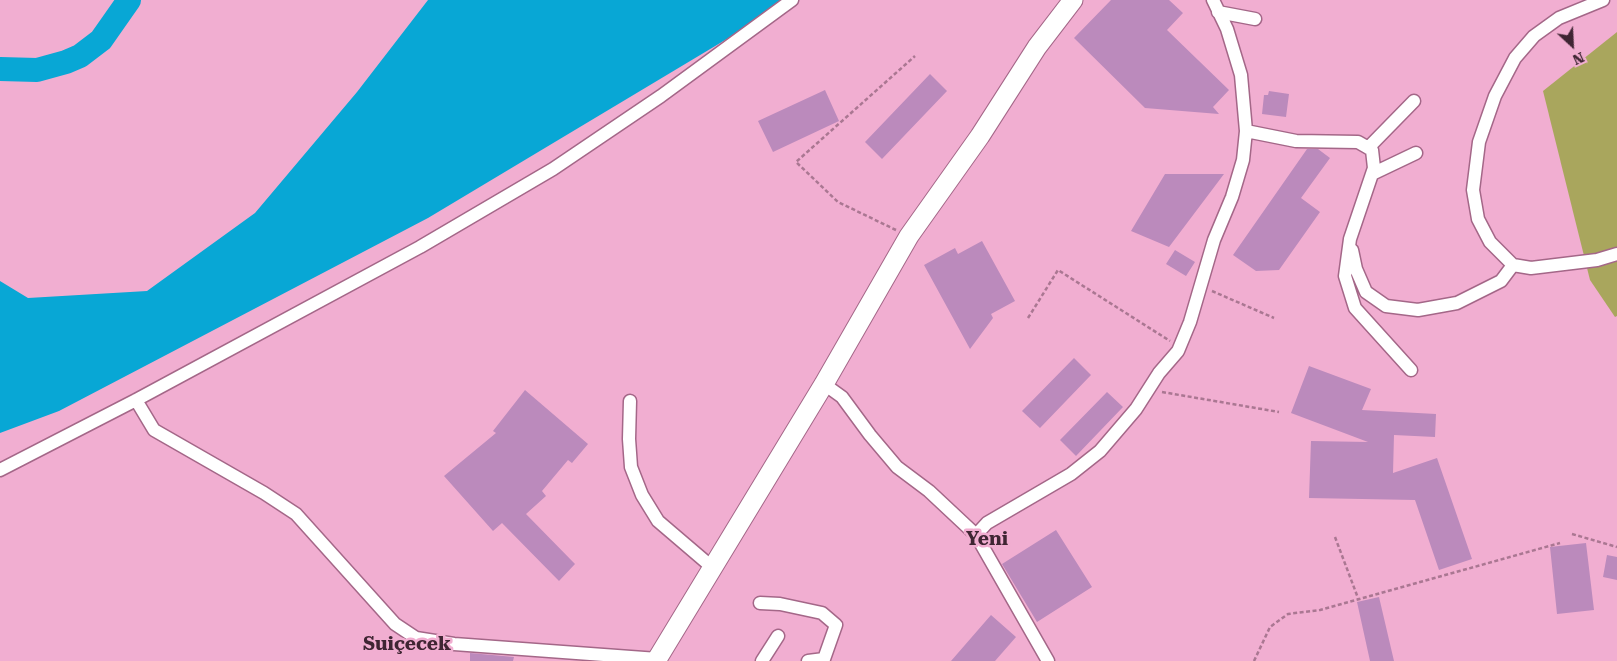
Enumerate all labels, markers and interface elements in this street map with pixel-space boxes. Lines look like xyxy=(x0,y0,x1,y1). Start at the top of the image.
north arrow xyxy=(1547,20,1597,70)
text: N xyxy=(1570,49,1587,68)
district label: Yeni xyxy=(966,528,1008,550)
district label: Suiçecek xyxy=(363,633,451,655)

